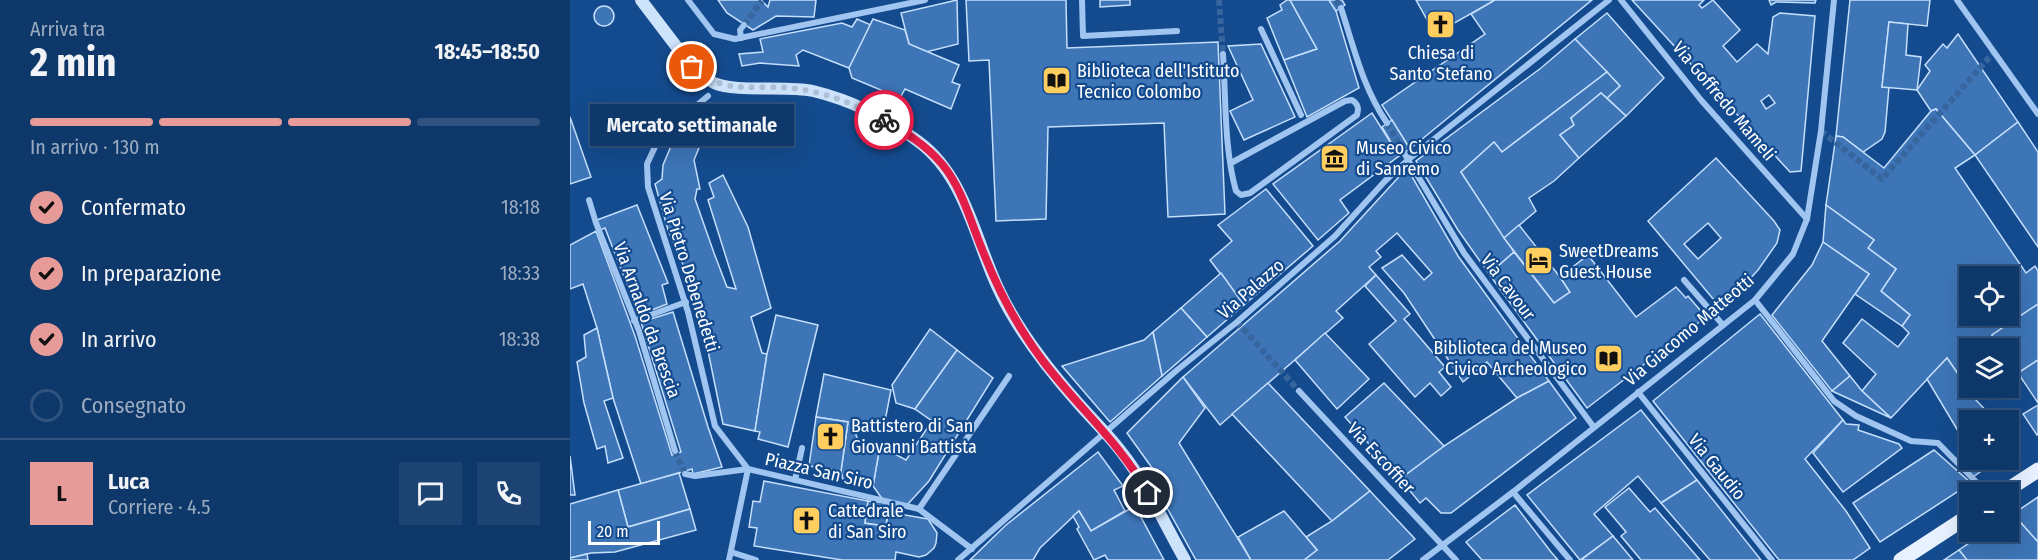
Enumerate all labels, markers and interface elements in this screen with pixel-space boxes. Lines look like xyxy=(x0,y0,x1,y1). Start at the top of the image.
church icon: Chiesa di Santo Stefano xyxy=(1425,8,1457,40)
text: Arriva tra xyxy=(30,17,105,41)
street label: Via Goffredo Mameli xyxy=(1668,37,1780,165)
text: 18:45–18:50 xyxy=(434,38,540,65)
text: 2 min xyxy=(30,40,116,86)
pin xyxy=(666,41,717,92)
place label: Chiesa di Santo Stefano xyxy=(1390,42,1492,85)
icon: bag xyxy=(675,50,708,83)
place label: Biblioteca dell'Istituto Tecnico Colombo xyxy=(1077,60,1239,103)
library icon: Biblioteca dell'Istituto Tecnico Colombo xyxy=(1040,65,1072,97)
courier xyxy=(854,90,914,150)
callout: Mercato settimanale xyxy=(590,103,794,145)
icon: bike xyxy=(868,104,901,137)
text: Mercato settimanale xyxy=(607,113,777,137)
text: In arrivo · 130 m xyxy=(30,135,160,159)
place label: Museo Civico di Sanremo xyxy=(1356,137,1452,180)
museum icon: Museo Civico di Sanremo xyxy=(1319,142,1351,174)
street label: Via Pietro Debenedetti xyxy=(654,189,724,355)
icon: check xyxy=(30,191,63,224)
text: Confermato xyxy=(81,194,186,221)
text: 18:18 xyxy=(501,195,540,219)
street label: Via Arnaldo da Brescia xyxy=(609,239,686,401)
place label: SweetDreams Guest House xyxy=(1559,240,1659,283)
hotel icon: SweetDreams Guest House xyxy=(1522,245,1554,277)
street label: Via Cavour xyxy=(1476,249,1540,325)
street label: Via Palazzo xyxy=(1213,254,1289,324)
icon: check xyxy=(30,257,63,290)
text: In preparazione xyxy=(81,260,222,287)
text: 18:33 xyxy=(500,261,540,285)
map controls xyxy=(1959,266,2019,542)
button: locate xyxy=(1959,266,2019,326)
street label: Via Giacomo Matteotti xyxy=(1620,269,1758,391)
icon: check xyxy=(30,323,63,356)
text: In arrivo xyxy=(81,326,156,353)
text: 18:38 xyxy=(499,327,540,351)
place label: Biblioteca del Museo Civico Archeologico xyxy=(1433,337,1587,380)
button: layers xyxy=(1959,338,2019,398)
library icon: Biblioteca del Museo Civico Archeologico xyxy=(1592,342,1624,374)
text: Consegnato xyxy=(81,392,186,419)
button: + xyxy=(1959,410,2019,470)
place label: Battistero di San Giovanni Battista xyxy=(851,415,977,458)
street label: Via Escoffier xyxy=(1342,418,1420,499)
church icon: Battistero di San Giovanni Battista xyxy=(814,420,846,452)
street label: Via Gaudio xyxy=(1684,429,1750,505)
street label: Piazza San Siro xyxy=(763,448,875,494)
button: chat xyxy=(399,462,462,525)
button: phone xyxy=(477,462,540,525)
pin xyxy=(1122,467,1173,518)
text: Luca xyxy=(108,468,150,495)
icon: home xyxy=(1131,476,1164,509)
text: L xyxy=(56,480,67,507)
button: − xyxy=(1959,482,2019,542)
text: Corriere · 4.5 xyxy=(108,495,210,519)
place label: Cattedrale di San Siro xyxy=(828,500,907,543)
church icon: Cattedrale di San Siro xyxy=(791,505,823,537)
scale bar xyxy=(588,518,660,546)
text: 20 m xyxy=(597,522,628,541)

